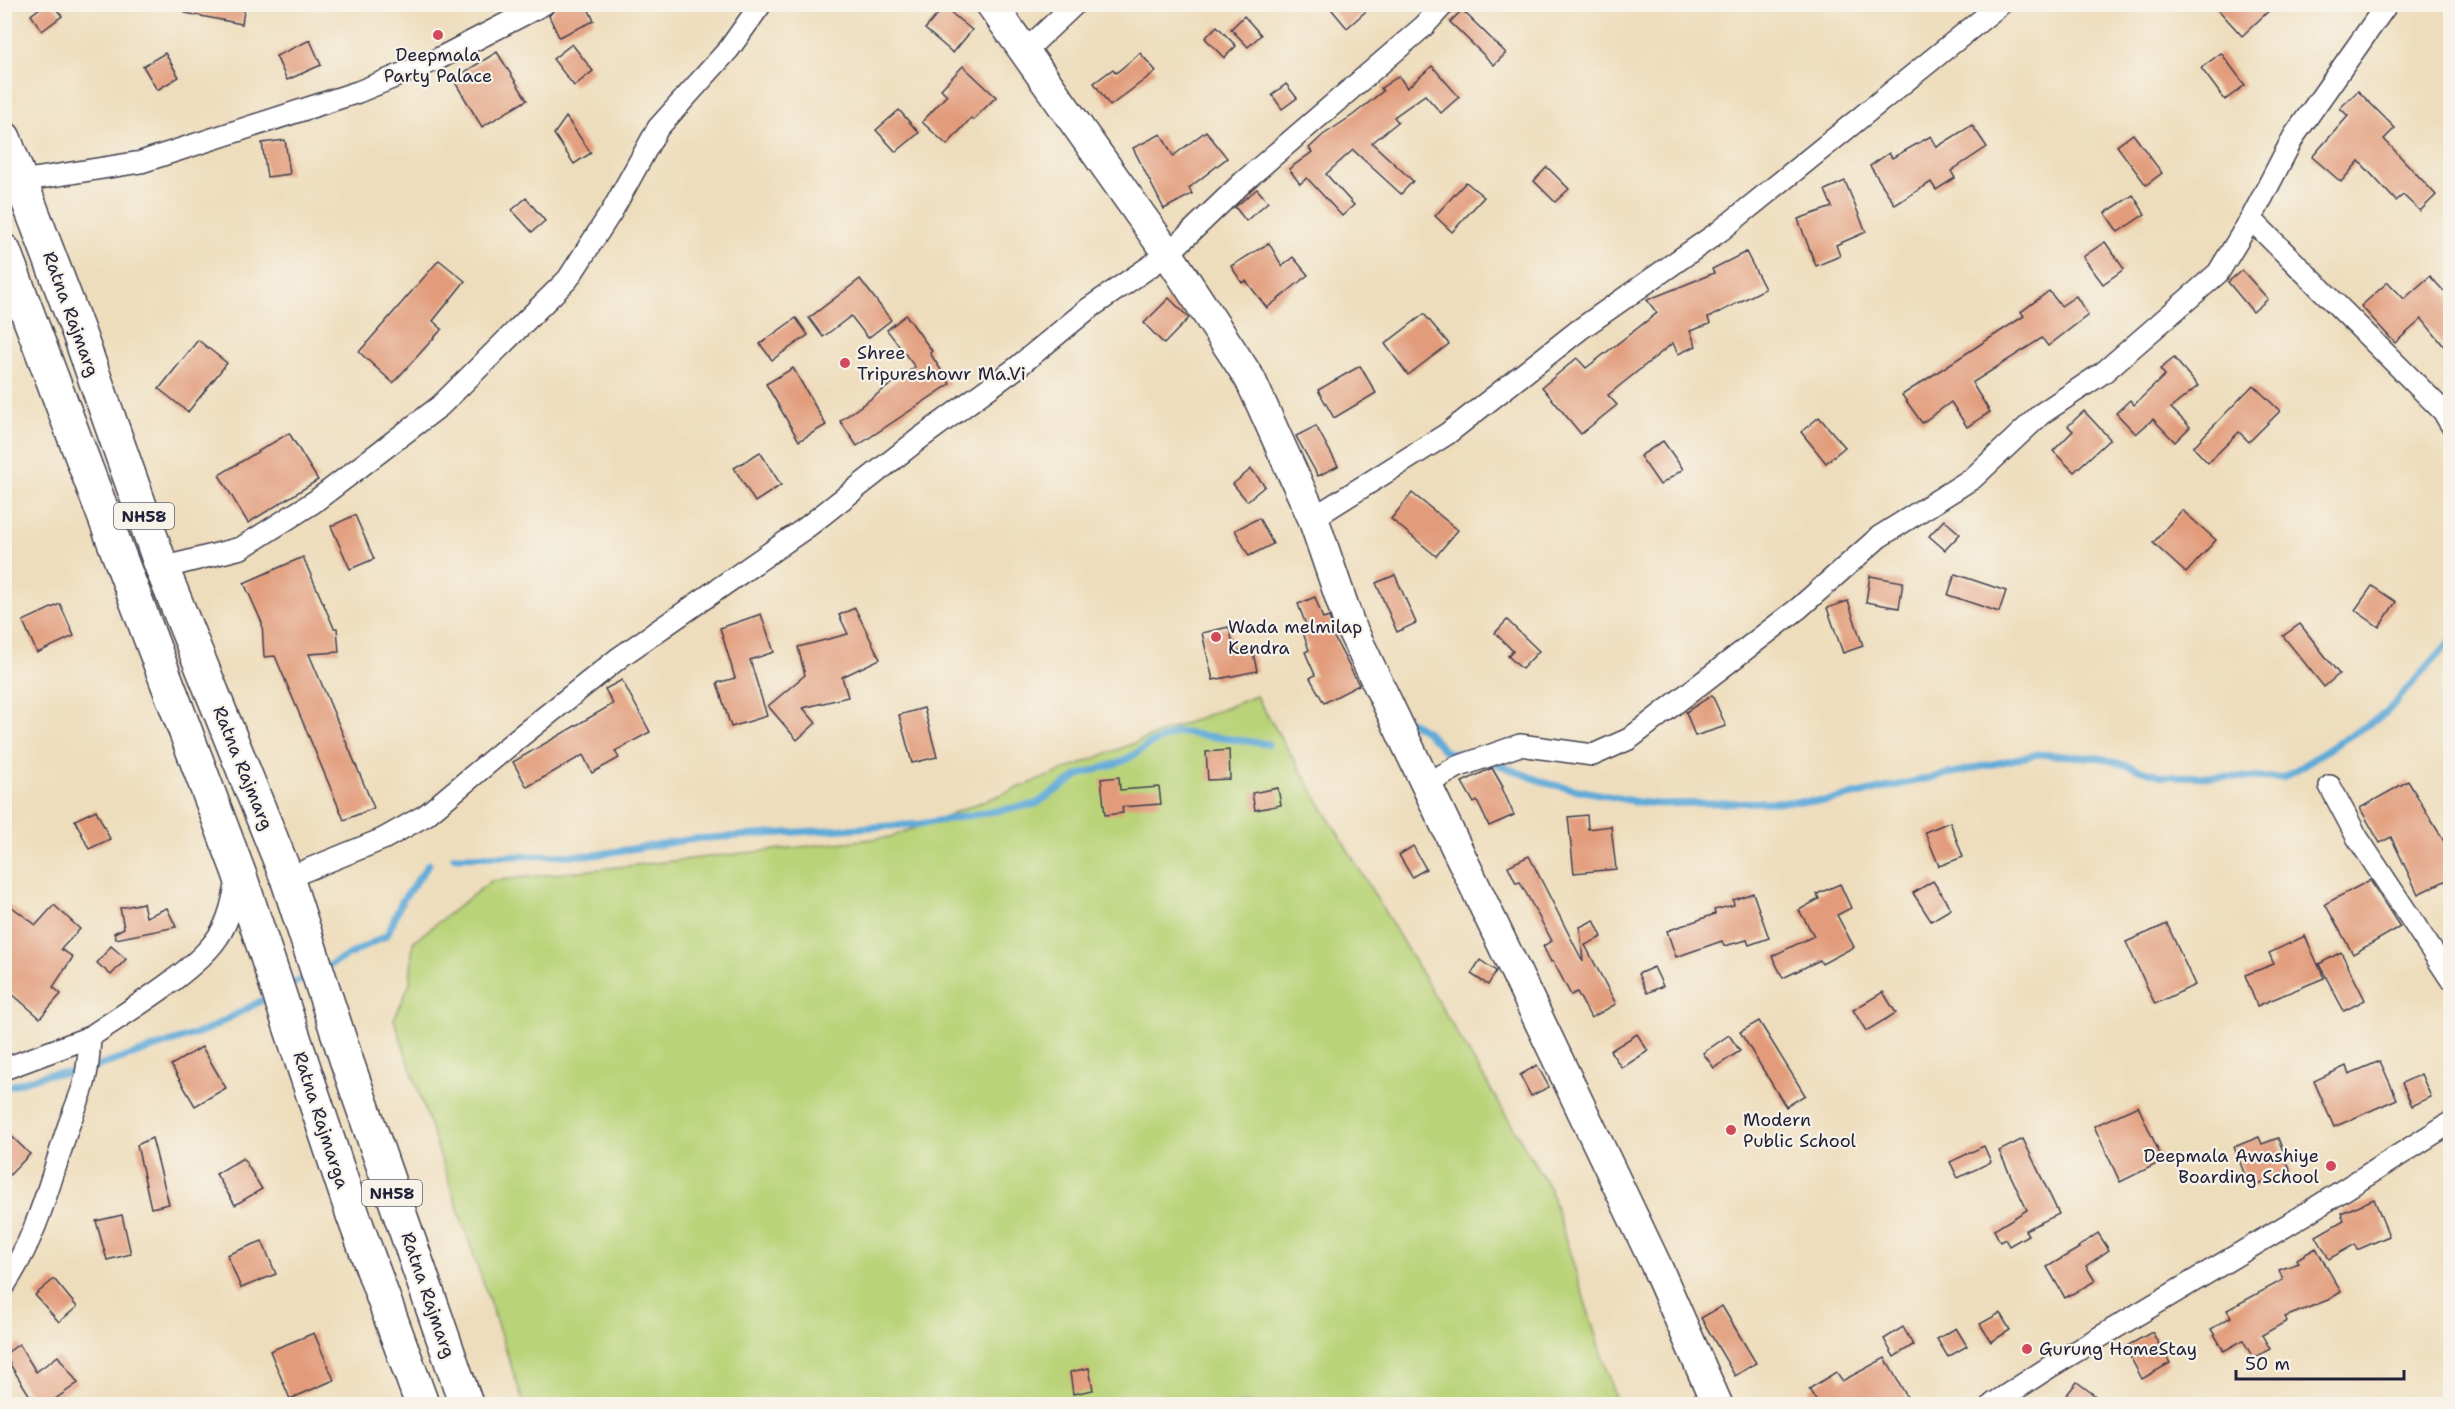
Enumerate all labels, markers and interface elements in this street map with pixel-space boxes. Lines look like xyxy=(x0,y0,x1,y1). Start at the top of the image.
marker: Deepmala Party Palace xyxy=(431,28,445,42)
place label: Deepmala Party Palace xyxy=(384,43,492,88)
street label: Ratna Rajmarg xyxy=(37,248,105,380)
place label: Shree Tripureshowr Ma.Vi xyxy=(857,341,1026,386)
marker: Shree Tripureshowr Ma.Vi xyxy=(838,356,852,370)
road number: NH58 xyxy=(114,503,174,529)
place label: Wada melmilap Kendra xyxy=(1228,615,1362,660)
marker: Wada melmilap Kendra xyxy=(1209,630,1223,644)
street label: Ratna Rajmarg xyxy=(207,702,279,834)
street label: Ratna Rajmarga xyxy=(288,1048,354,1192)
place label: Modern Public School xyxy=(1743,1108,1857,1153)
marker: Modern Public School xyxy=(1724,1123,1738,1137)
place label: Deepmala Awashiye Boarding School xyxy=(2144,1144,2320,1189)
marker: Deepmala Awashiye Boarding School xyxy=(2324,1159,2338,1173)
road number: NH58 xyxy=(362,1180,422,1206)
street label: Ratna Rajmarg xyxy=(395,1229,461,1361)
place label: Gurung HomeStay xyxy=(2039,1337,2197,1361)
marker: Gurung HomeStay xyxy=(2020,1342,2034,1356)
scale bar xyxy=(2236,1343,2404,1381)
text: 50 m xyxy=(2245,1352,2290,1376)

